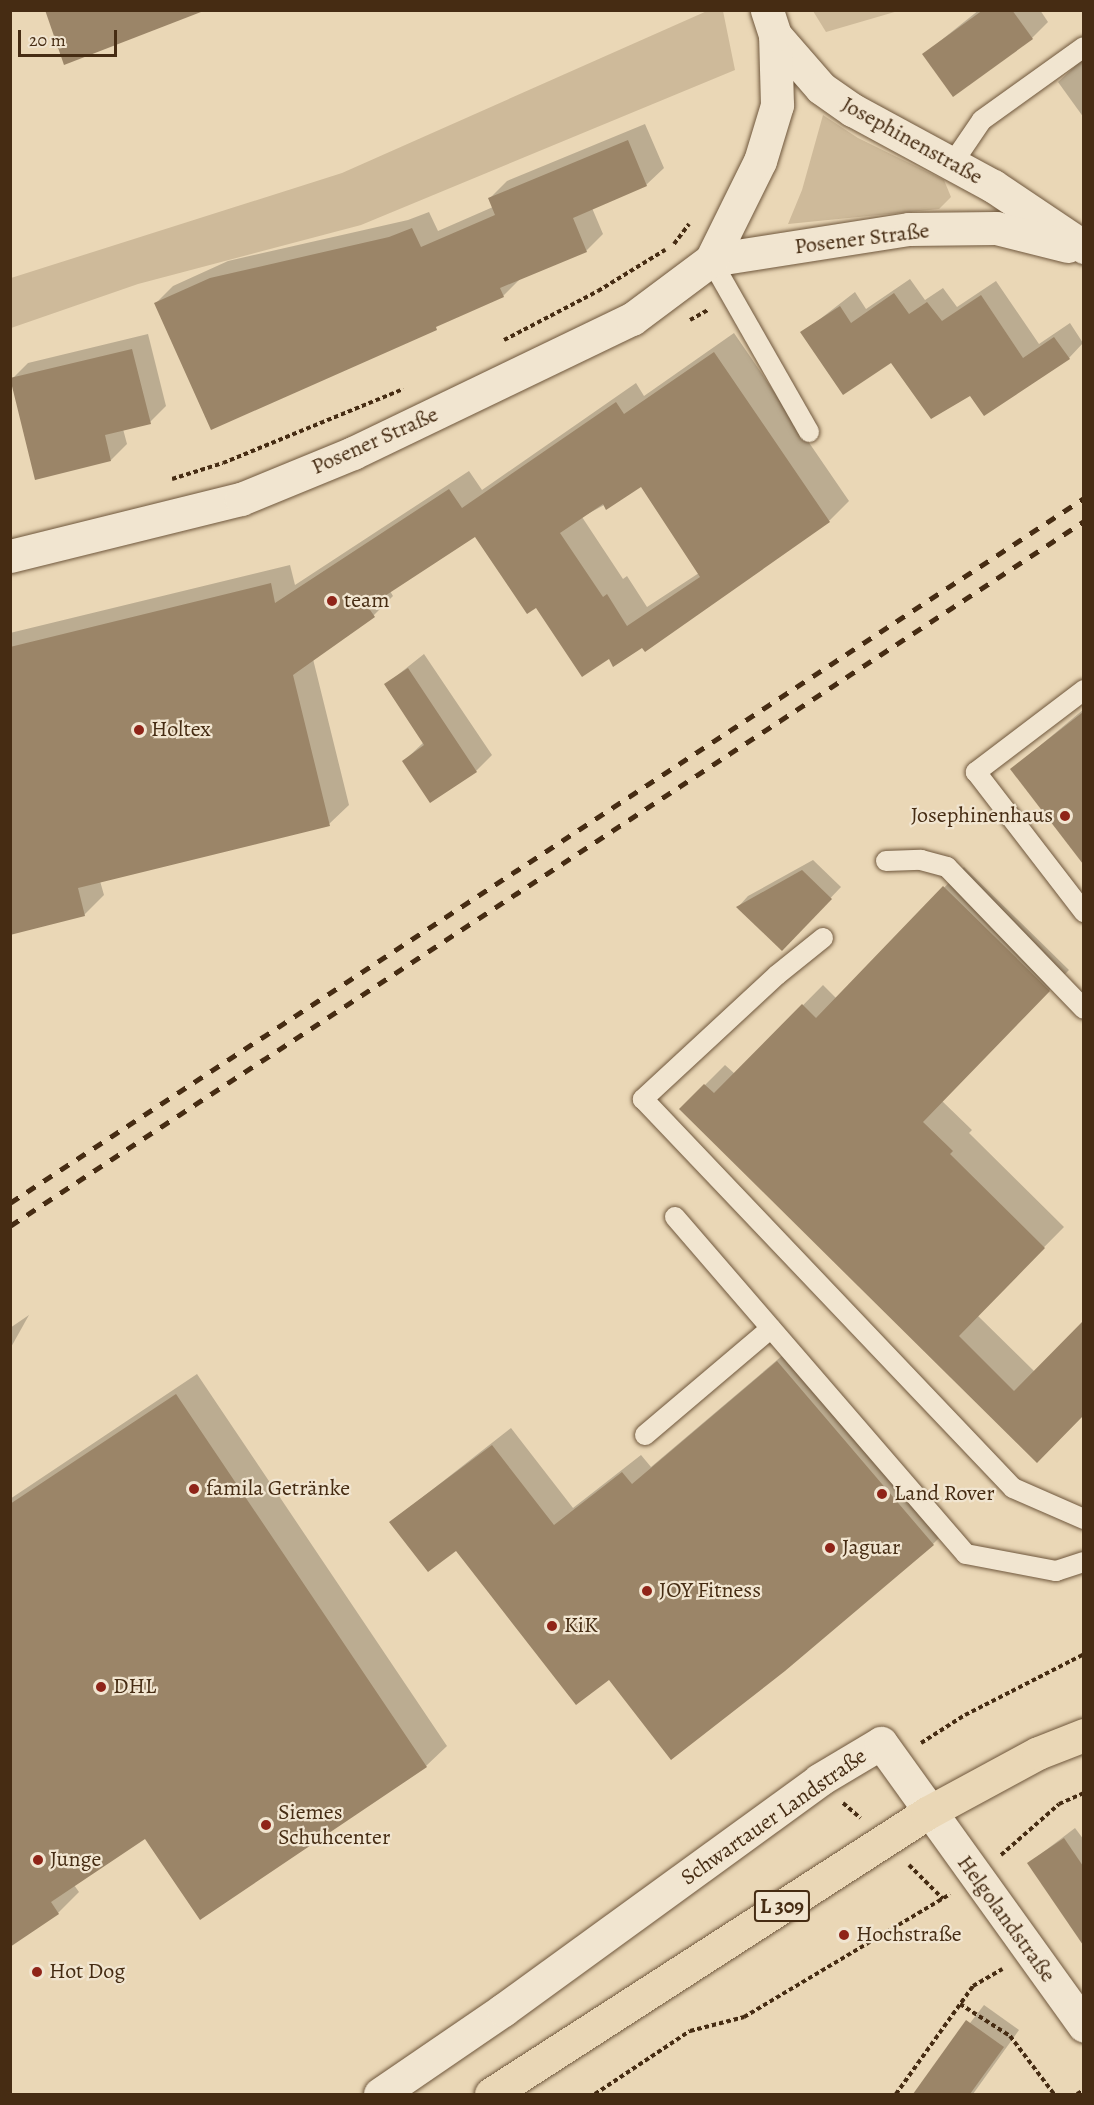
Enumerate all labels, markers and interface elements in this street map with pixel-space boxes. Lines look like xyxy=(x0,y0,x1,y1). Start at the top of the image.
scale bar xyxy=(21,18,120,56)
text: 20 m xyxy=(29,28,66,52)
street label: Josephinenstraße xyxy=(837,91,987,191)
street label: Posener Straße xyxy=(793,218,931,260)
street label: Posener Straße xyxy=(308,401,442,481)
place label: team xyxy=(344,588,390,614)
marker: team xyxy=(325,594,339,608)
place label: Holtex xyxy=(151,717,211,743)
marker: Holtex xyxy=(132,723,146,737)
place label: Josephinenhaus xyxy=(911,803,1053,829)
marker: Josephinenhaus xyxy=(1058,809,1072,823)
place label: famila Getränke xyxy=(206,1476,350,1502)
place label: Land Rover xyxy=(894,1481,995,1507)
marker: famila Getränke xyxy=(187,1482,201,1496)
marker: Land Rover xyxy=(875,1487,889,1501)
place label: Jaguar xyxy=(842,1535,900,1561)
marker: Jaguar xyxy=(823,1541,837,1555)
place label: JOY Fitness xyxy=(659,1578,761,1604)
marker: JOY Fitness xyxy=(640,1584,654,1598)
place label: KiK xyxy=(564,1613,598,1639)
marker: KiK xyxy=(545,1619,559,1633)
place label: DHL xyxy=(113,1674,156,1700)
marker: DHL xyxy=(94,1680,108,1694)
street label: Schwartauer Landstraße xyxy=(676,1743,872,1891)
place label: Siemes Schuhcenter xyxy=(278,1799,390,1850)
marker: Siemes Schuhcenter xyxy=(259,1818,273,1832)
place label: Junge xyxy=(50,1847,101,1873)
street label: Helgolandstraße xyxy=(951,1850,1061,1988)
marker: Junge xyxy=(31,1853,45,1867)
road number: L 309 xyxy=(754,1888,810,1924)
place label: Hochstraße xyxy=(856,1922,962,1948)
marker: Hochstraße xyxy=(837,1928,851,1942)
place label: Hot Dog xyxy=(49,1959,125,1985)
marker: Hot Dog xyxy=(30,1965,44,1979)

